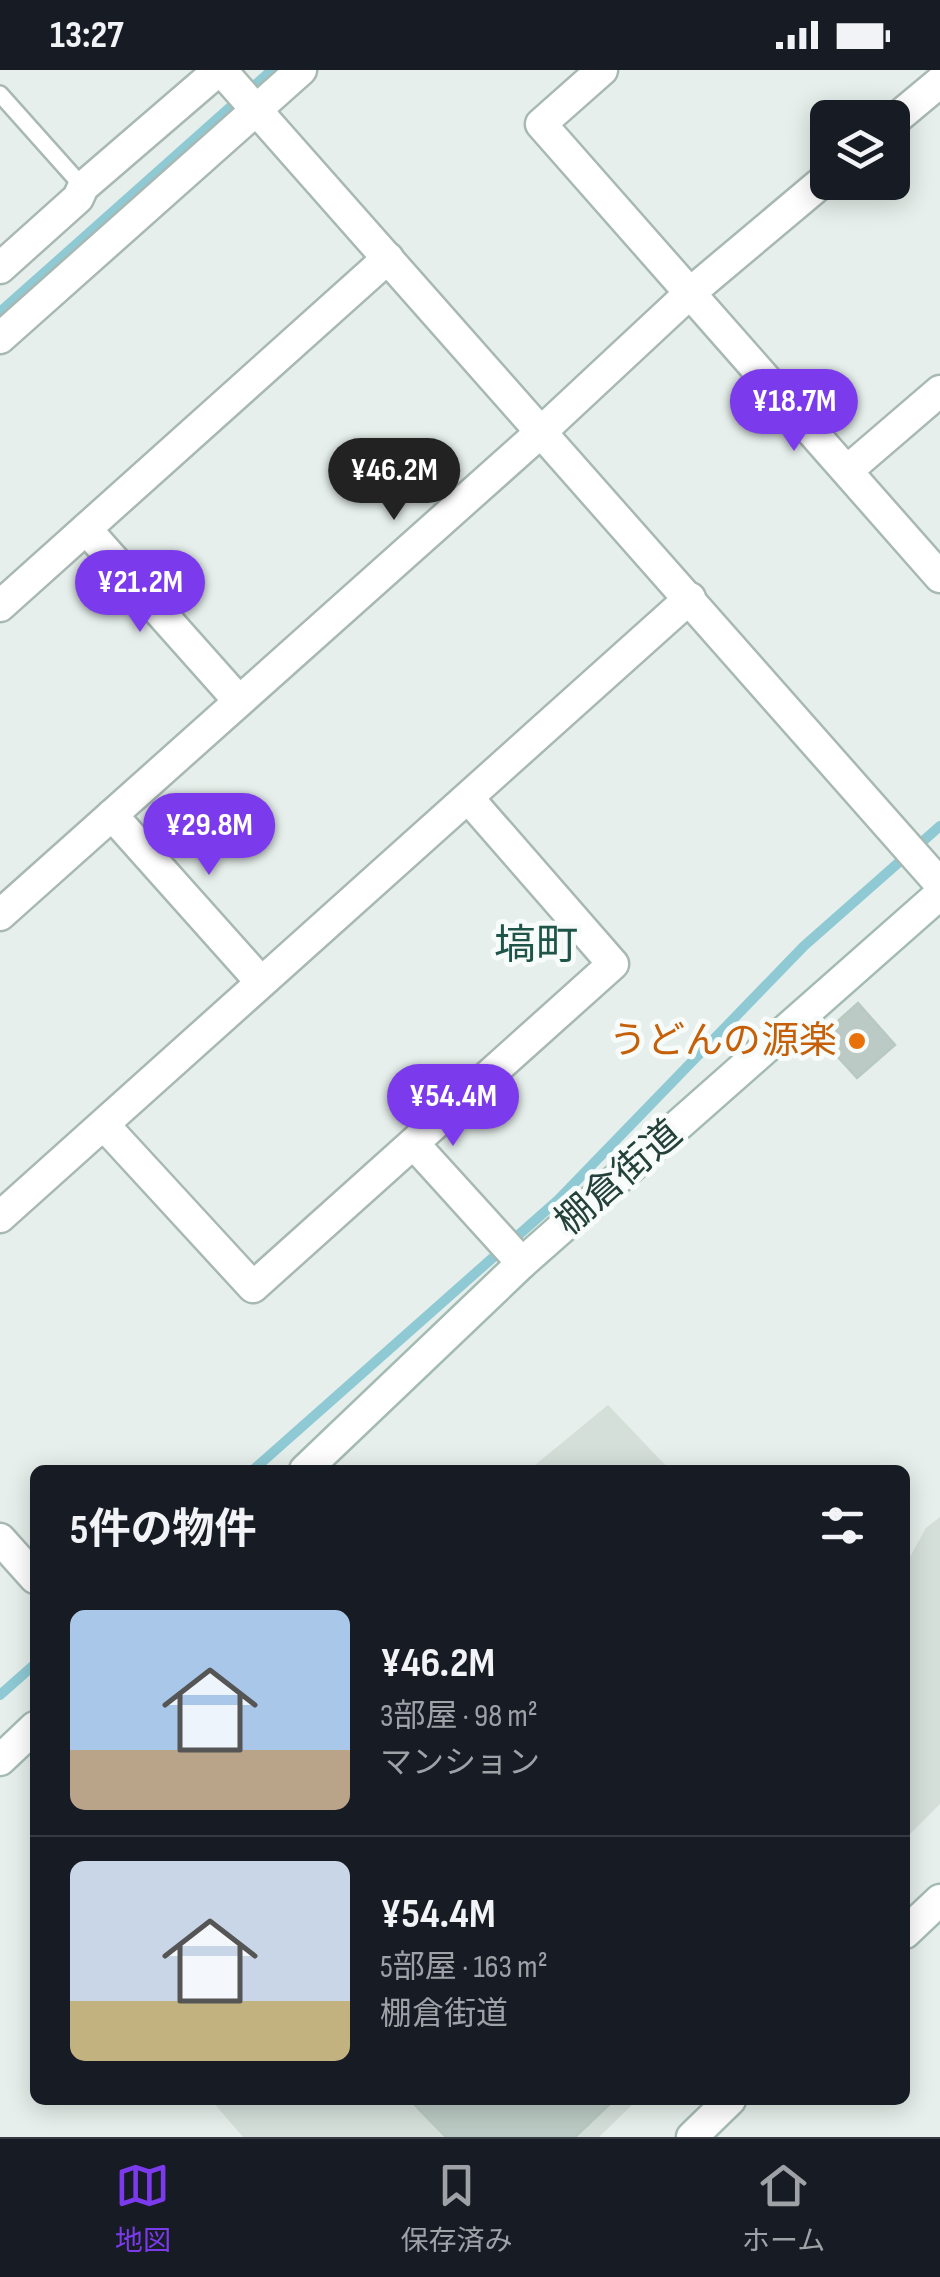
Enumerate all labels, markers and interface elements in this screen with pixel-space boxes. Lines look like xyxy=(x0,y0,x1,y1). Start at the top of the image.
text: 13:27 xyxy=(50,13,124,58)
map controls xyxy=(810,100,910,200)
button: layers xyxy=(810,100,910,200)
pin: ¥18.7M xyxy=(713,369,875,454)
text: ¥18.7M xyxy=(752,382,836,421)
pin: ¥46.2M xyxy=(313,438,475,523)
text: ¥46.2M xyxy=(350,451,438,490)
pin: ¥21.2M xyxy=(59,550,221,635)
text: ¥21.2M xyxy=(97,563,183,602)
pin: ¥29.8M xyxy=(128,793,290,878)
text: ¥29.8M xyxy=(165,806,253,845)
district label: 塙町 xyxy=(494,921,578,972)
place label: うどんの源楽 xyxy=(609,1019,837,1064)
marker: うどんの源楽 xyxy=(846,1030,868,1052)
pin: ¥54.4M xyxy=(372,1064,534,1149)
text: ¥54.4M xyxy=(409,1077,497,1116)
street label: 棚倉街道 xyxy=(547,1111,691,1245)
icon: filters xyxy=(815,1498,870,1553)
text: 5件の物件 xyxy=(70,1505,256,1556)
text: ¥46.2M xyxy=(380,1638,495,1689)
icon: home xyxy=(150,1650,270,1770)
text: 3部屋 · 98 m² xyxy=(380,1697,538,1736)
text: マンション xyxy=(380,1744,540,1783)
text: ¥54.4M xyxy=(380,1889,495,1940)
icon: home xyxy=(150,1901,270,2021)
text: 5部屋 · 163 m² xyxy=(380,1948,548,1987)
text: 棚倉街道 xyxy=(380,1995,508,2034)
tab: 地図 xyxy=(115,2158,171,2258)
tab: 保存済み xyxy=(400,2158,512,2258)
tab: ホーム xyxy=(742,2158,825,2258)

